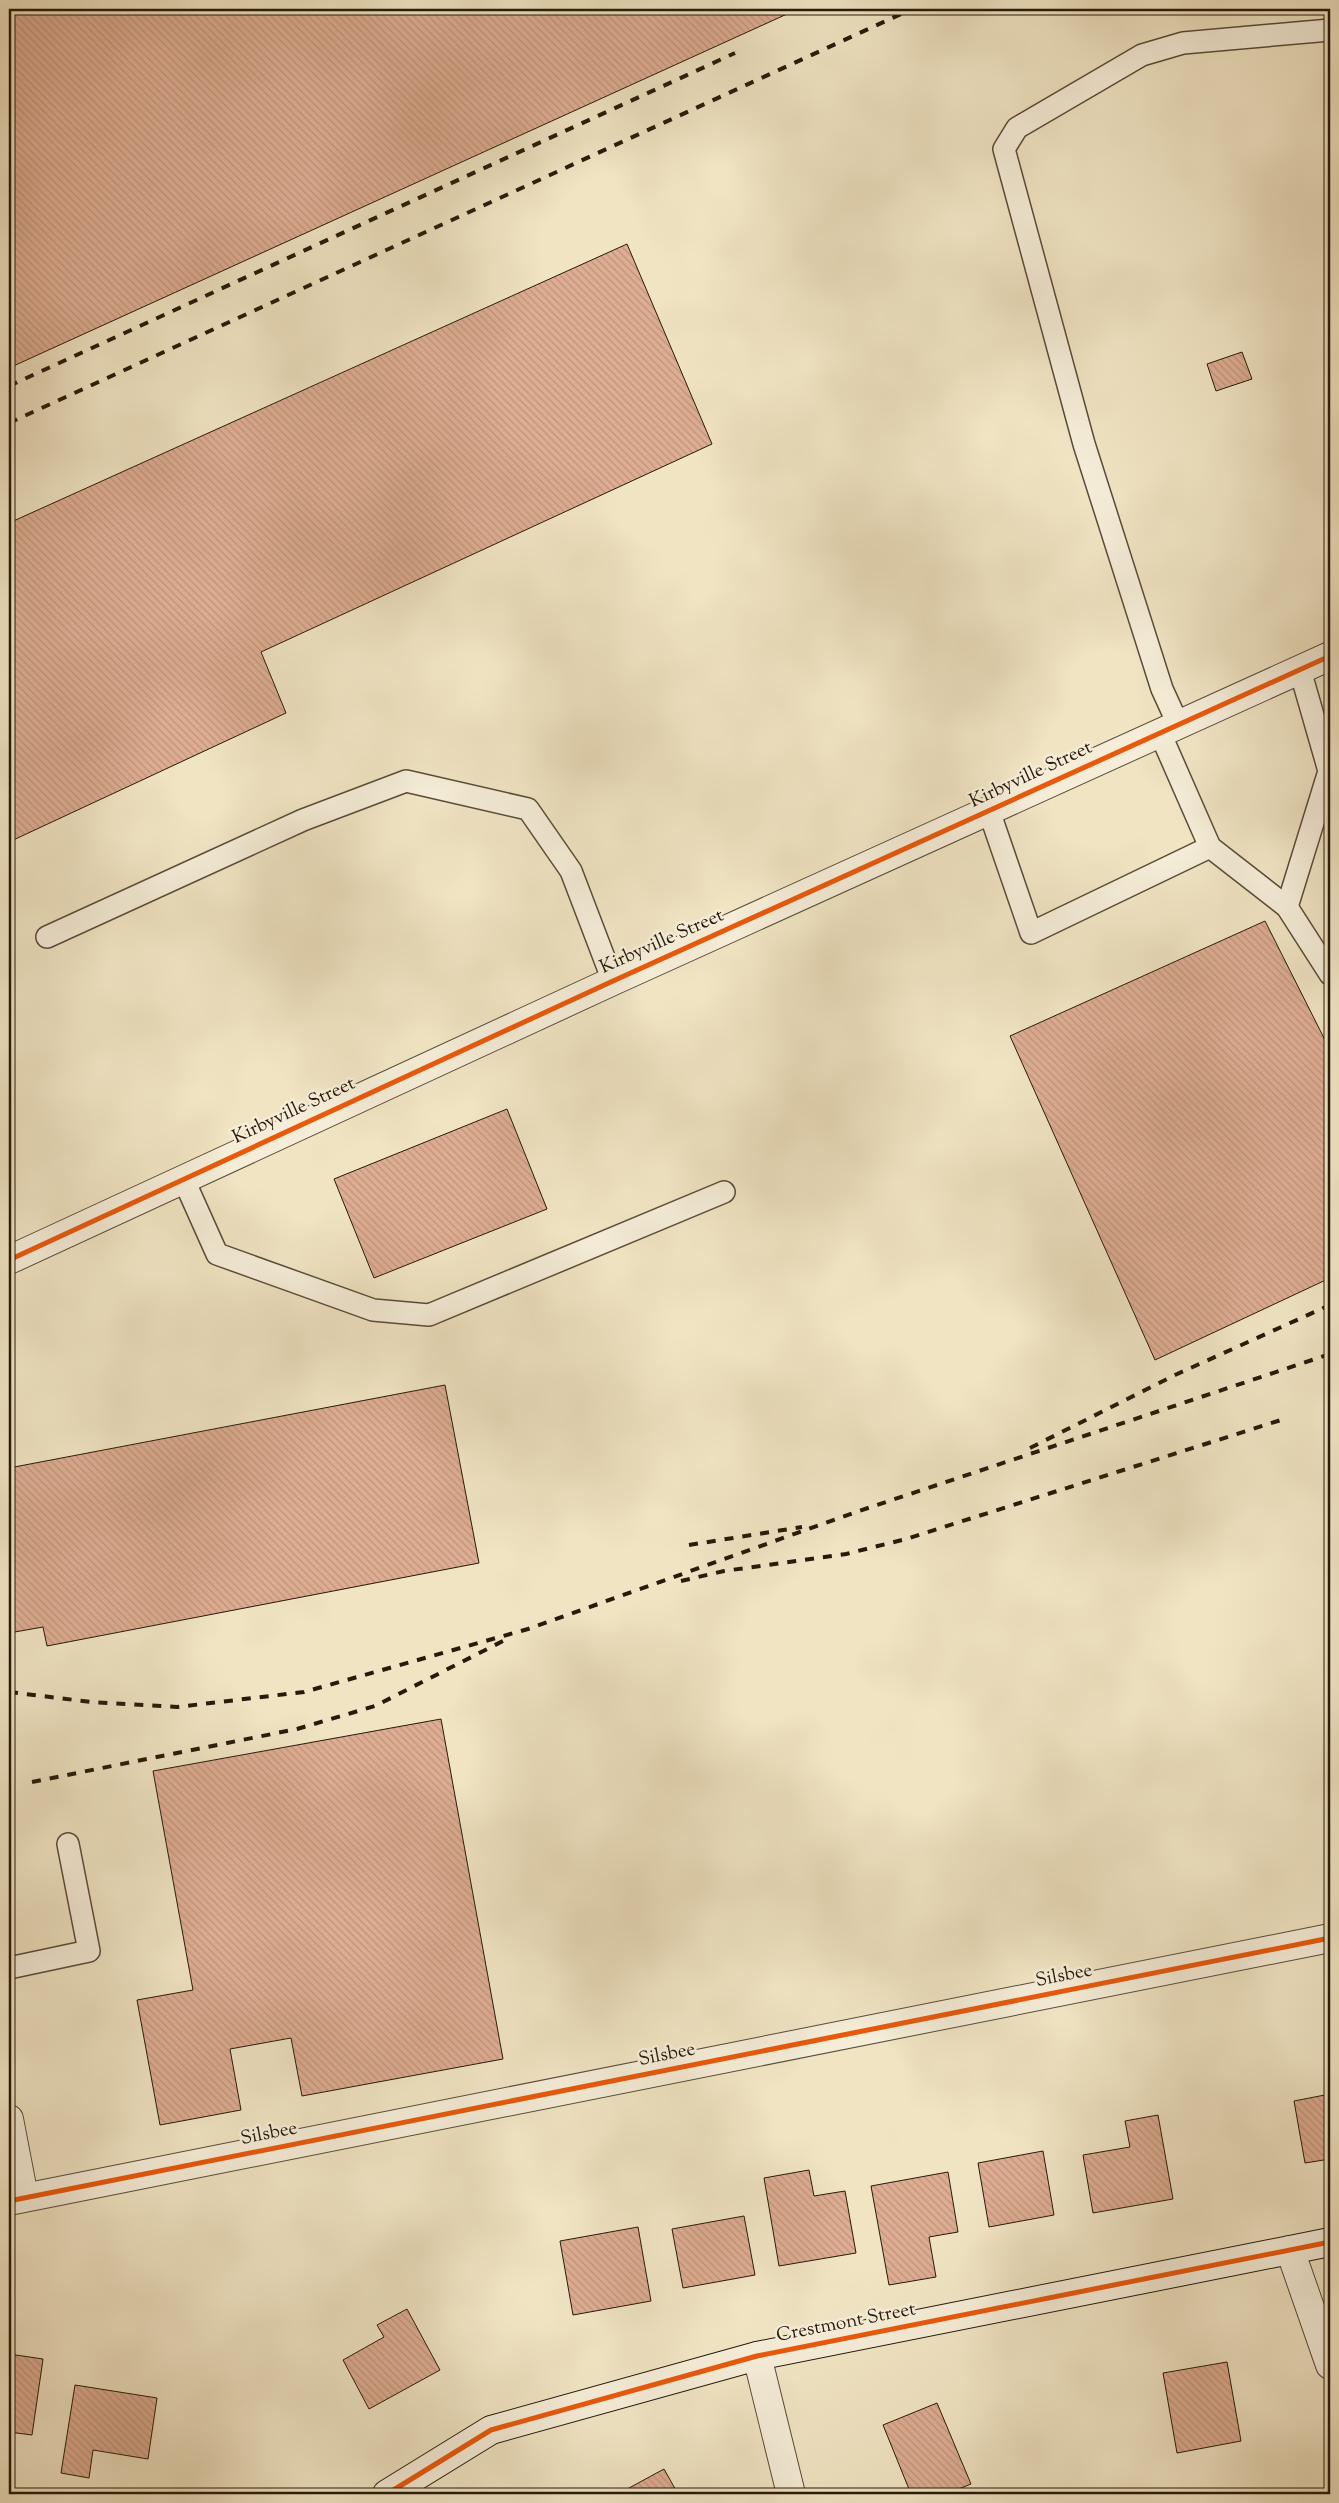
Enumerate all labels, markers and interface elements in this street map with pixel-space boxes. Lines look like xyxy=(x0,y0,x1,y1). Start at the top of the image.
street label: Kirbyville Street xyxy=(965,734,1097,815)
street label: Kirbyville Street xyxy=(596,902,729,981)
street label: Kirbyville Street xyxy=(228,1070,360,1151)
street label: Silsbee xyxy=(1033,1957,1095,1995)
street label: Silsbee xyxy=(636,2036,698,2074)
street label: Silsbee xyxy=(238,2115,300,2153)
street label: Crestmont Street xyxy=(774,2296,919,2350)

